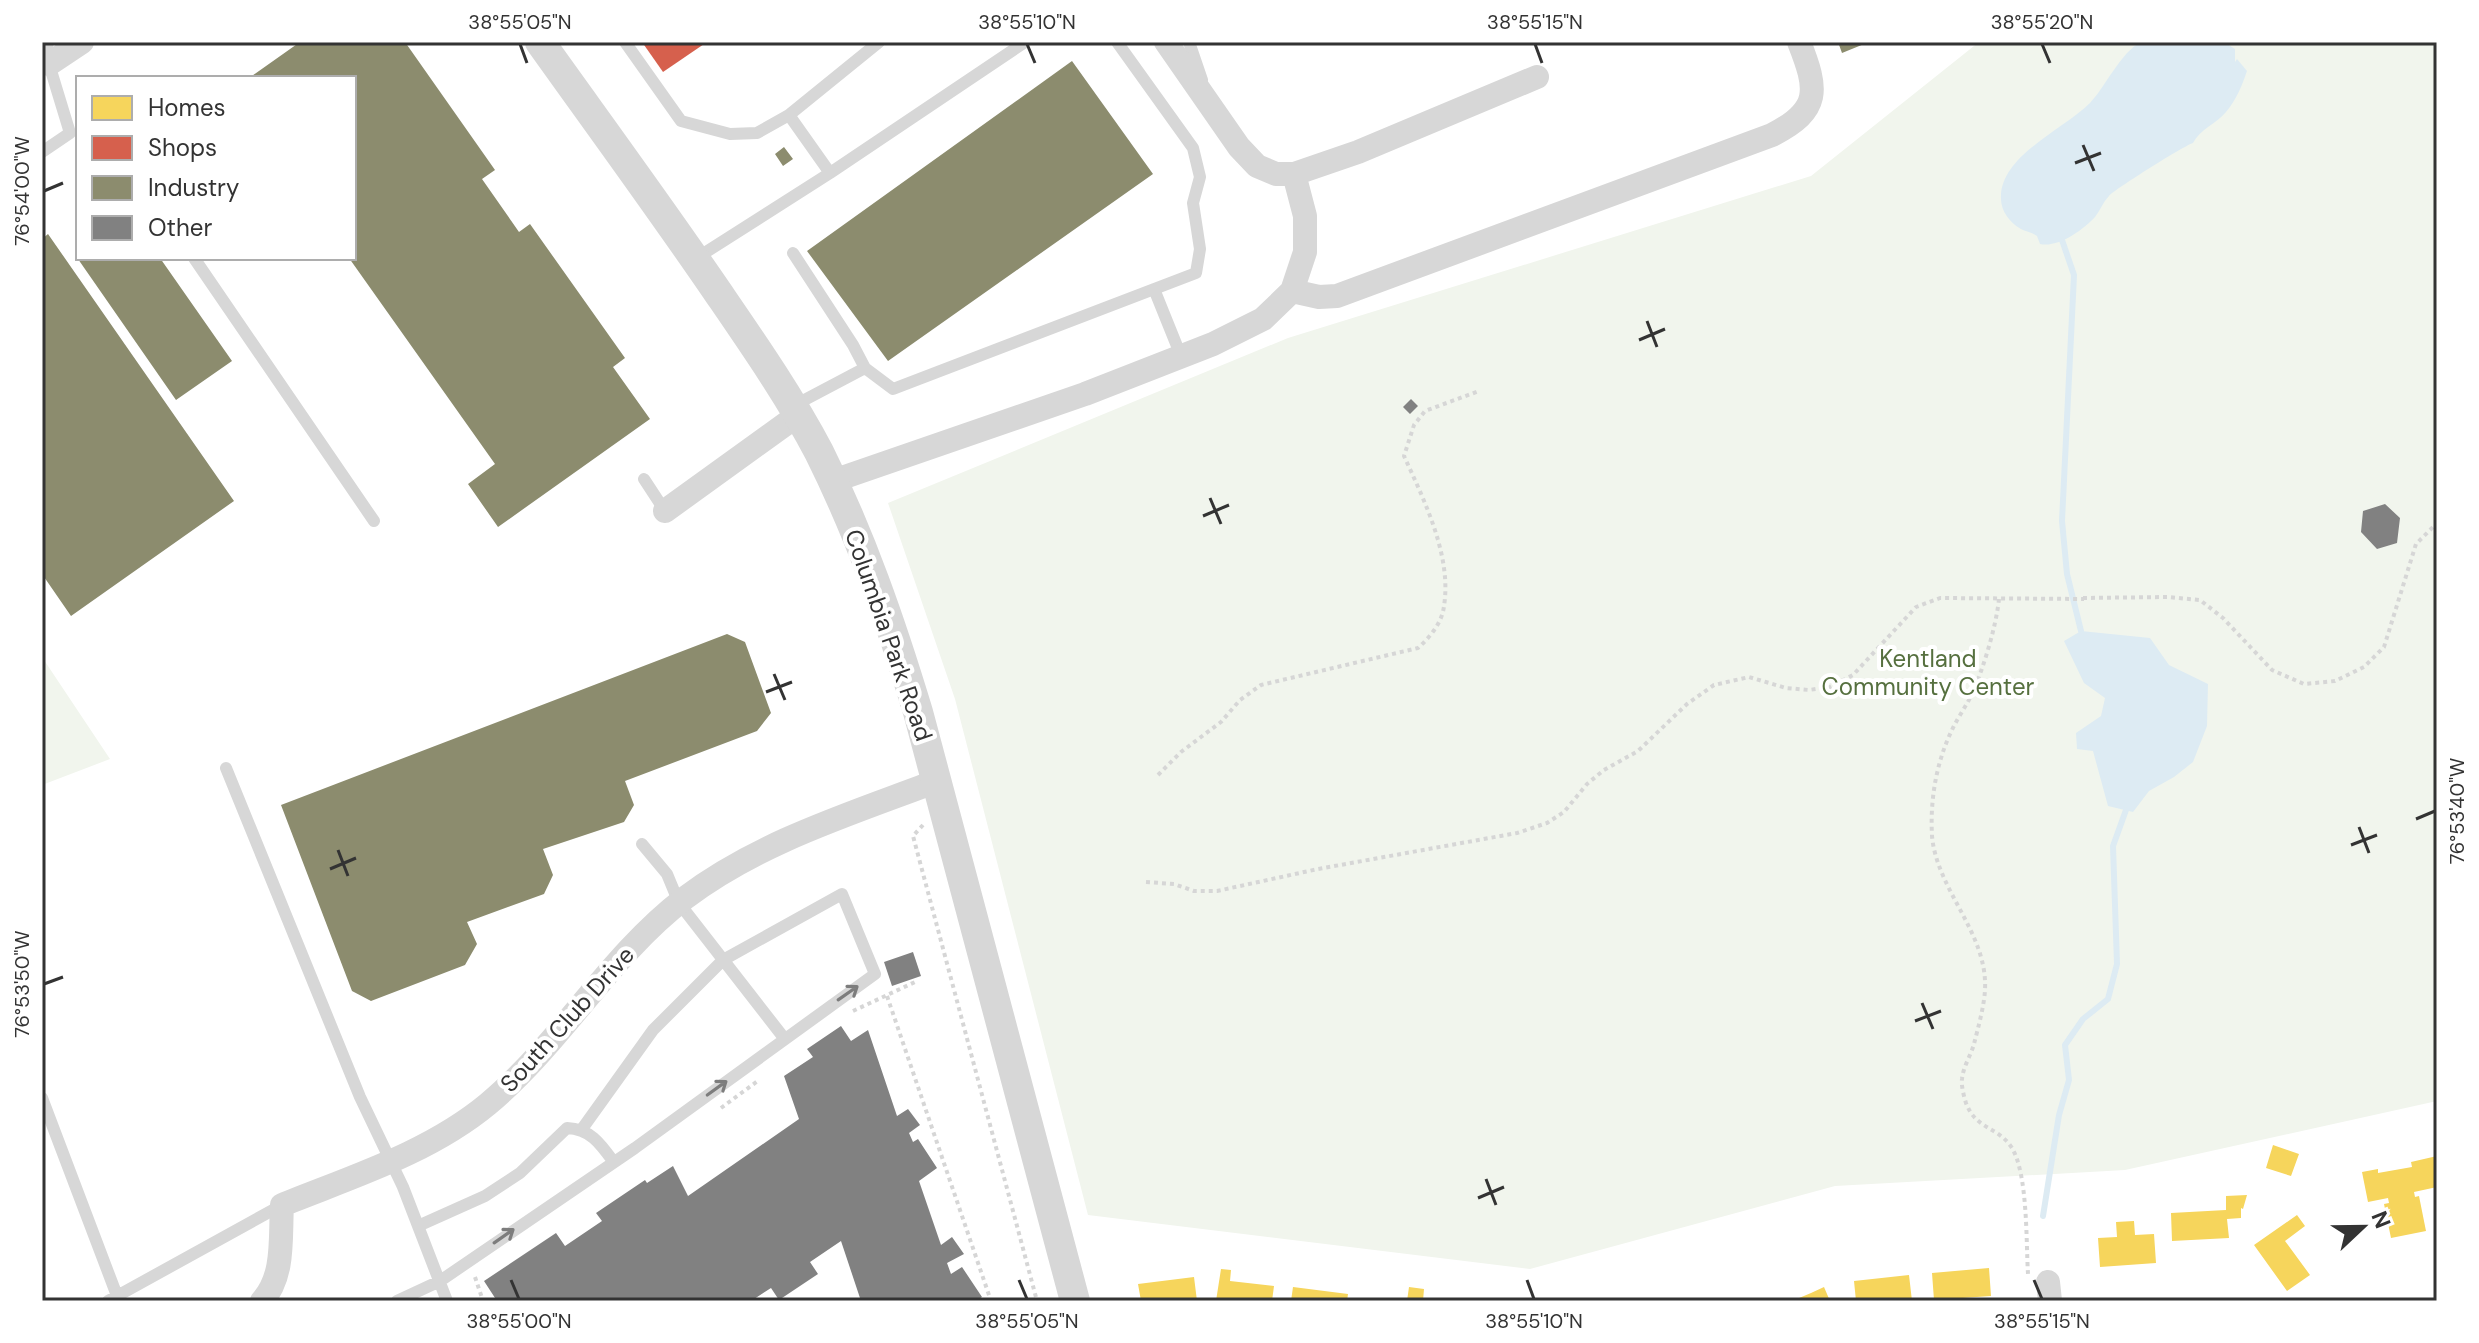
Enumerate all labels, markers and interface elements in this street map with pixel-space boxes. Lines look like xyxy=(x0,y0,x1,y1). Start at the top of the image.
text: 38°55'05"N xyxy=(468,9,572,35)
text: 38°55'10"N xyxy=(978,9,1076,35)
text: 38°55'15"N xyxy=(1487,9,1583,35)
text: 38°55'20"N xyxy=(1991,9,2093,35)
legend xyxy=(76,76,356,260)
text: Homes xyxy=(148,92,226,123)
text: Shops xyxy=(148,132,217,163)
text: 76°54'00"W xyxy=(9,136,35,246)
text: Industry xyxy=(148,172,239,203)
text: Other xyxy=(148,212,212,243)
street label: Columbia Park Road xyxy=(838,525,940,745)
park label: Kentland Community Center xyxy=(1822,643,2035,702)
text: 76°53'40"W xyxy=(2444,758,2470,864)
text: 76°53'50"W xyxy=(9,930,35,1038)
street label: South Club Drive xyxy=(493,939,641,1099)
one-way arrow xyxy=(837,985,859,1001)
one-way arrow xyxy=(706,1080,727,1097)
north arrow xyxy=(2323,1187,2403,1267)
text: N xyxy=(2365,1207,2398,1233)
one-way arrow xyxy=(492,1228,514,1244)
text: 38°55'00"N xyxy=(466,1308,572,1334)
text: 38°55'05"N xyxy=(975,1308,1079,1334)
text: 38°55'10"N xyxy=(1485,1308,1583,1334)
text: 38°55'15"N xyxy=(1994,1308,2090,1334)

